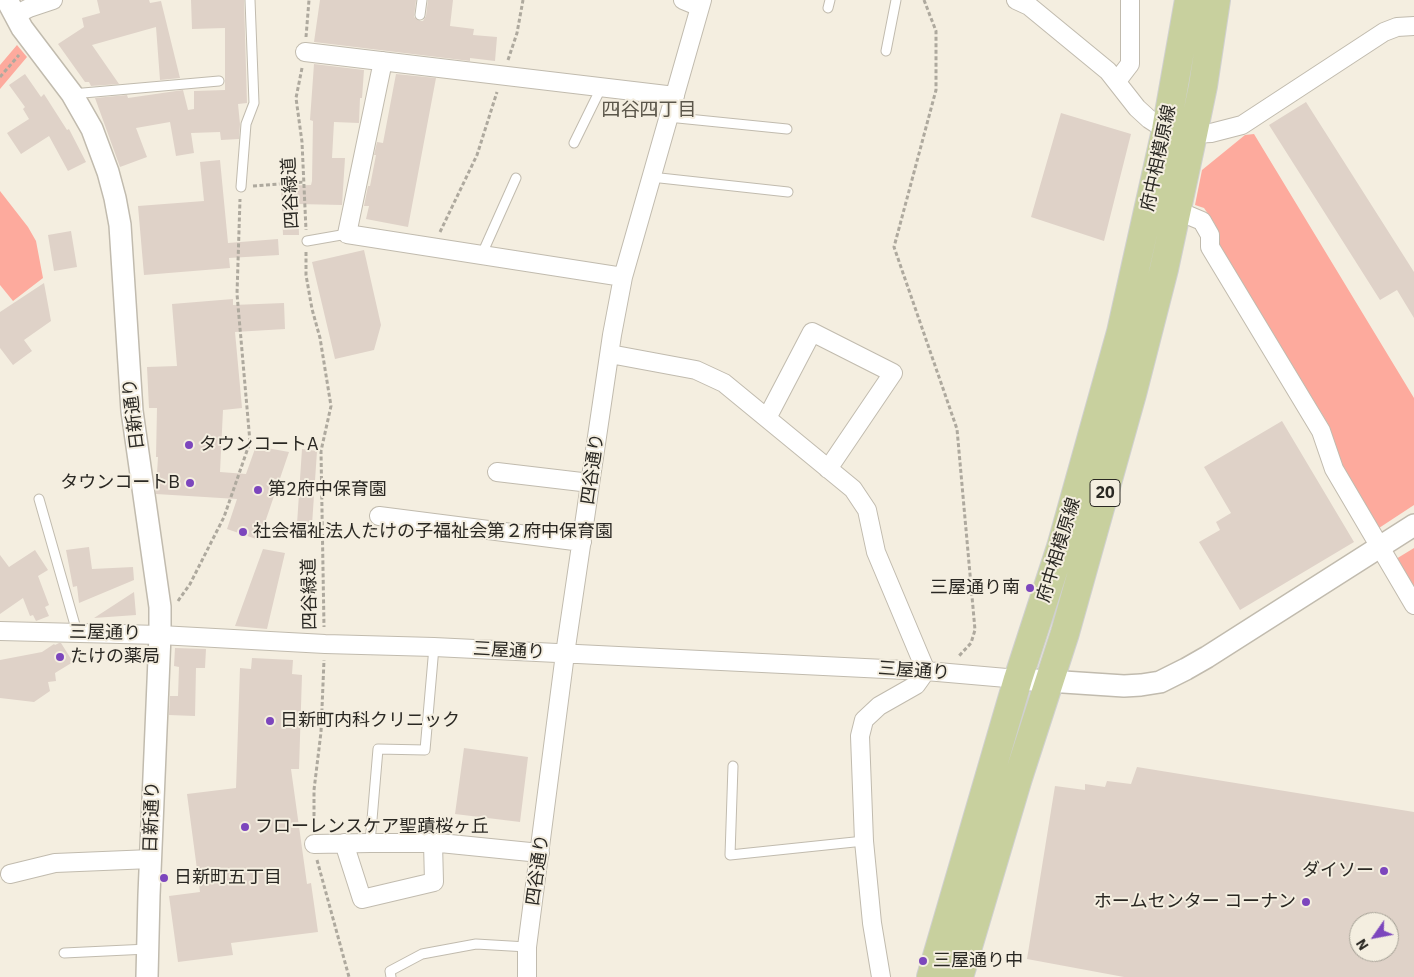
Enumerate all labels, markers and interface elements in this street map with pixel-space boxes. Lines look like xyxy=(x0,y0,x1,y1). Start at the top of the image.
district label: 四谷四丁目 xyxy=(602,100,696,122)
street label: 府中相模原線 xyxy=(1137,103,1181,213)
street label: 四谷緑道 xyxy=(278,156,304,230)
street label: 日新通り xyxy=(119,377,149,451)
street label: 四谷通り xyxy=(577,432,609,506)
place label: タウンコートA xyxy=(199,434,319,456)
marker: タウンコートA xyxy=(183,439,195,451)
place label: タウンコートB xyxy=(60,472,180,494)
marker: タウンコートB xyxy=(184,477,196,489)
place label: 第2府中保育園 xyxy=(268,479,387,501)
road number: 20 xyxy=(1090,479,1120,506)
marker: 第2府中保育園 xyxy=(252,484,264,496)
street label: 府中相模原線 xyxy=(1033,495,1085,605)
place label: 社会福祉法人たけの子福祉会第２府中保育園 xyxy=(253,521,613,543)
marker: 社会福祉法人たけの子福祉会第２府中保育園 xyxy=(237,526,249,538)
street label: 四谷緑道 xyxy=(299,558,321,630)
place label: 三屋通り南 xyxy=(930,577,1020,599)
marker: 三屋通り南 xyxy=(1024,582,1036,594)
street label: 三屋通り xyxy=(69,622,141,644)
street label: 三屋通り xyxy=(472,638,546,664)
place label: たけの薬局 xyxy=(70,646,160,668)
marker: たけの薬局 xyxy=(54,651,66,663)
street label: 三屋通り xyxy=(877,658,951,684)
place label: 日新町内科クリニック xyxy=(280,710,460,732)
marker: 日新町内科クリニック xyxy=(264,715,276,727)
street label: 日新通り xyxy=(140,781,164,853)
place label: フローレンスケア聖蹟桜ヶ丘 xyxy=(255,816,489,838)
marker: フローレンスケア聖蹟桜ヶ丘 xyxy=(239,821,251,833)
street label: 四谷通り xyxy=(522,833,554,907)
place label: ダイソー xyxy=(1302,860,1374,882)
marker: ダイソー xyxy=(1378,865,1390,877)
place label: 日新町五丁目 xyxy=(174,867,282,889)
marker: 日新町五丁目 xyxy=(158,872,170,884)
place label: ホームセンター コーナン xyxy=(1094,891,1296,913)
marker: ホームセンター コーナン xyxy=(1300,896,1312,908)
north arrow xyxy=(1349,912,1399,962)
text: N xyxy=(1352,935,1373,954)
place label: 三屋通り中 xyxy=(933,950,1023,972)
marker: 三屋通り中 xyxy=(917,955,929,967)

